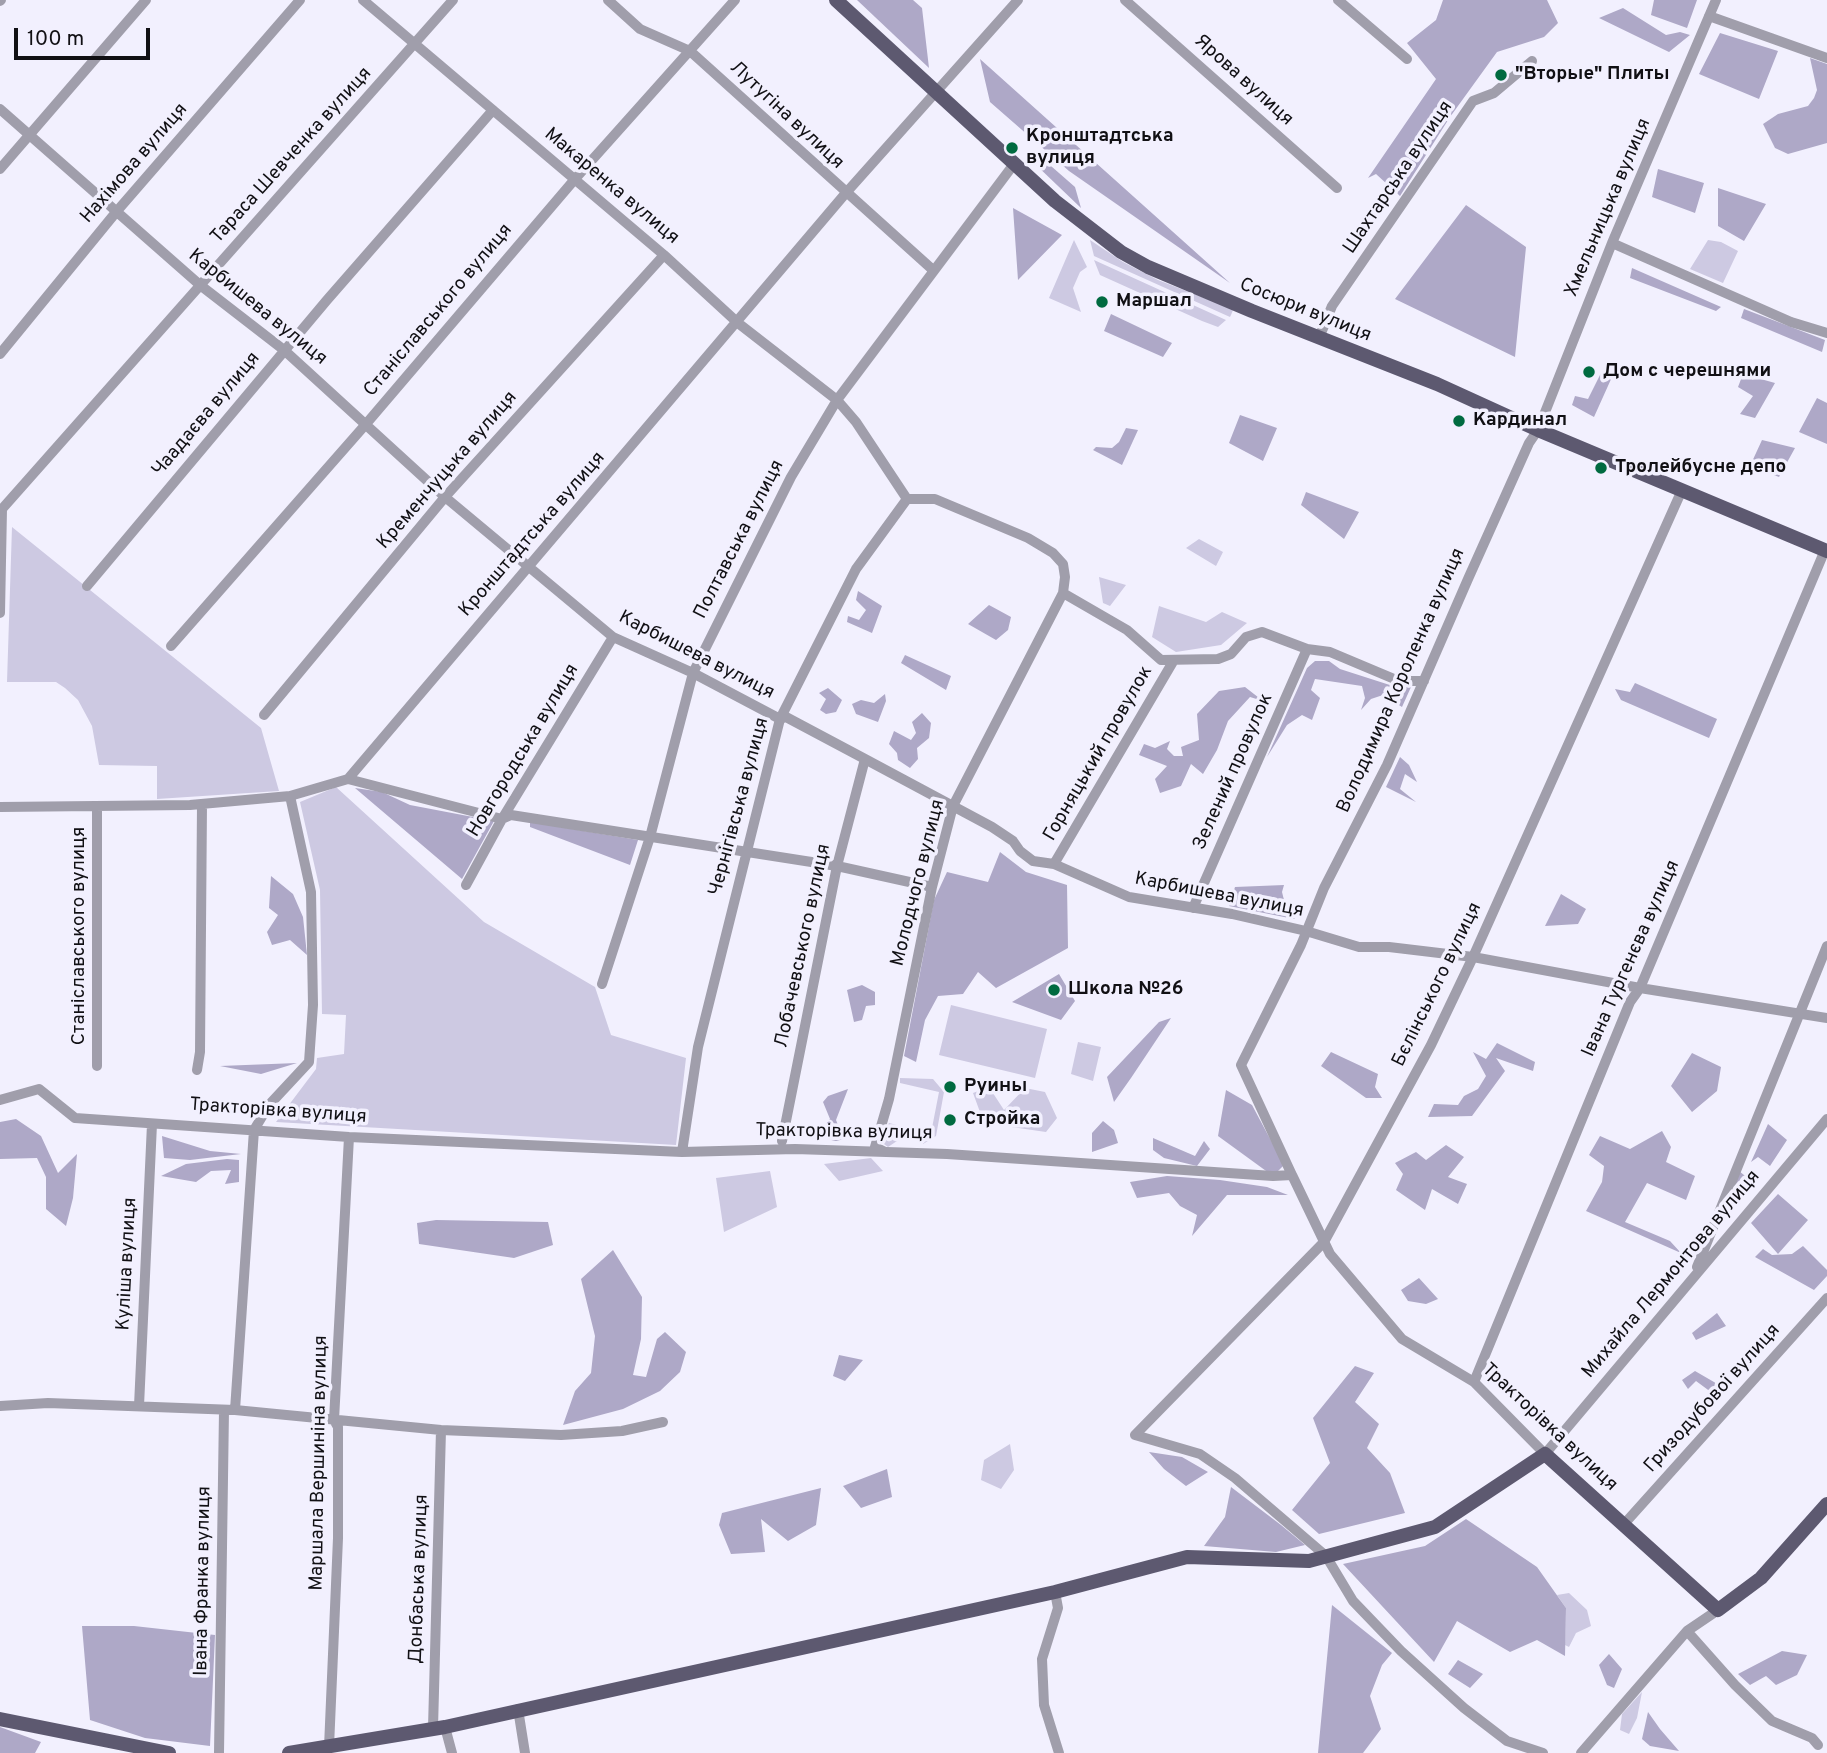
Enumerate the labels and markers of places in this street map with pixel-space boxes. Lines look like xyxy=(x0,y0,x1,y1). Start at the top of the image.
place label: "Вторые" Плиты xyxy=(1515,64,1670,86)
marker: "Вторые" Плиты xyxy=(1493,67,1509,83)
place label: Кронштадтська вулиця xyxy=(1026,126,1173,170)
marker: Кронштадтська вулиця xyxy=(1004,140,1020,156)
place label: Маршал xyxy=(1116,291,1192,313)
marker: Маршал xyxy=(1094,294,1110,310)
place label: Дом с черешнями xyxy=(1603,361,1771,383)
marker: Дом с черешнями xyxy=(1581,364,1597,380)
place label: Кардинал xyxy=(1473,410,1567,432)
marker: Кардинал xyxy=(1451,413,1467,429)
place label: Тролейбусне депо xyxy=(1615,457,1786,479)
marker: Тролейбусне депо xyxy=(1593,460,1609,476)
place label: Школа №26 xyxy=(1068,979,1183,1001)
marker: Школа №26 xyxy=(1046,982,1062,998)
place label: Руины xyxy=(964,1076,1027,1098)
marker: Руины xyxy=(942,1079,958,1095)
place label: Стройка xyxy=(964,1109,1040,1131)
marker: Стройка xyxy=(942,1112,958,1128)

